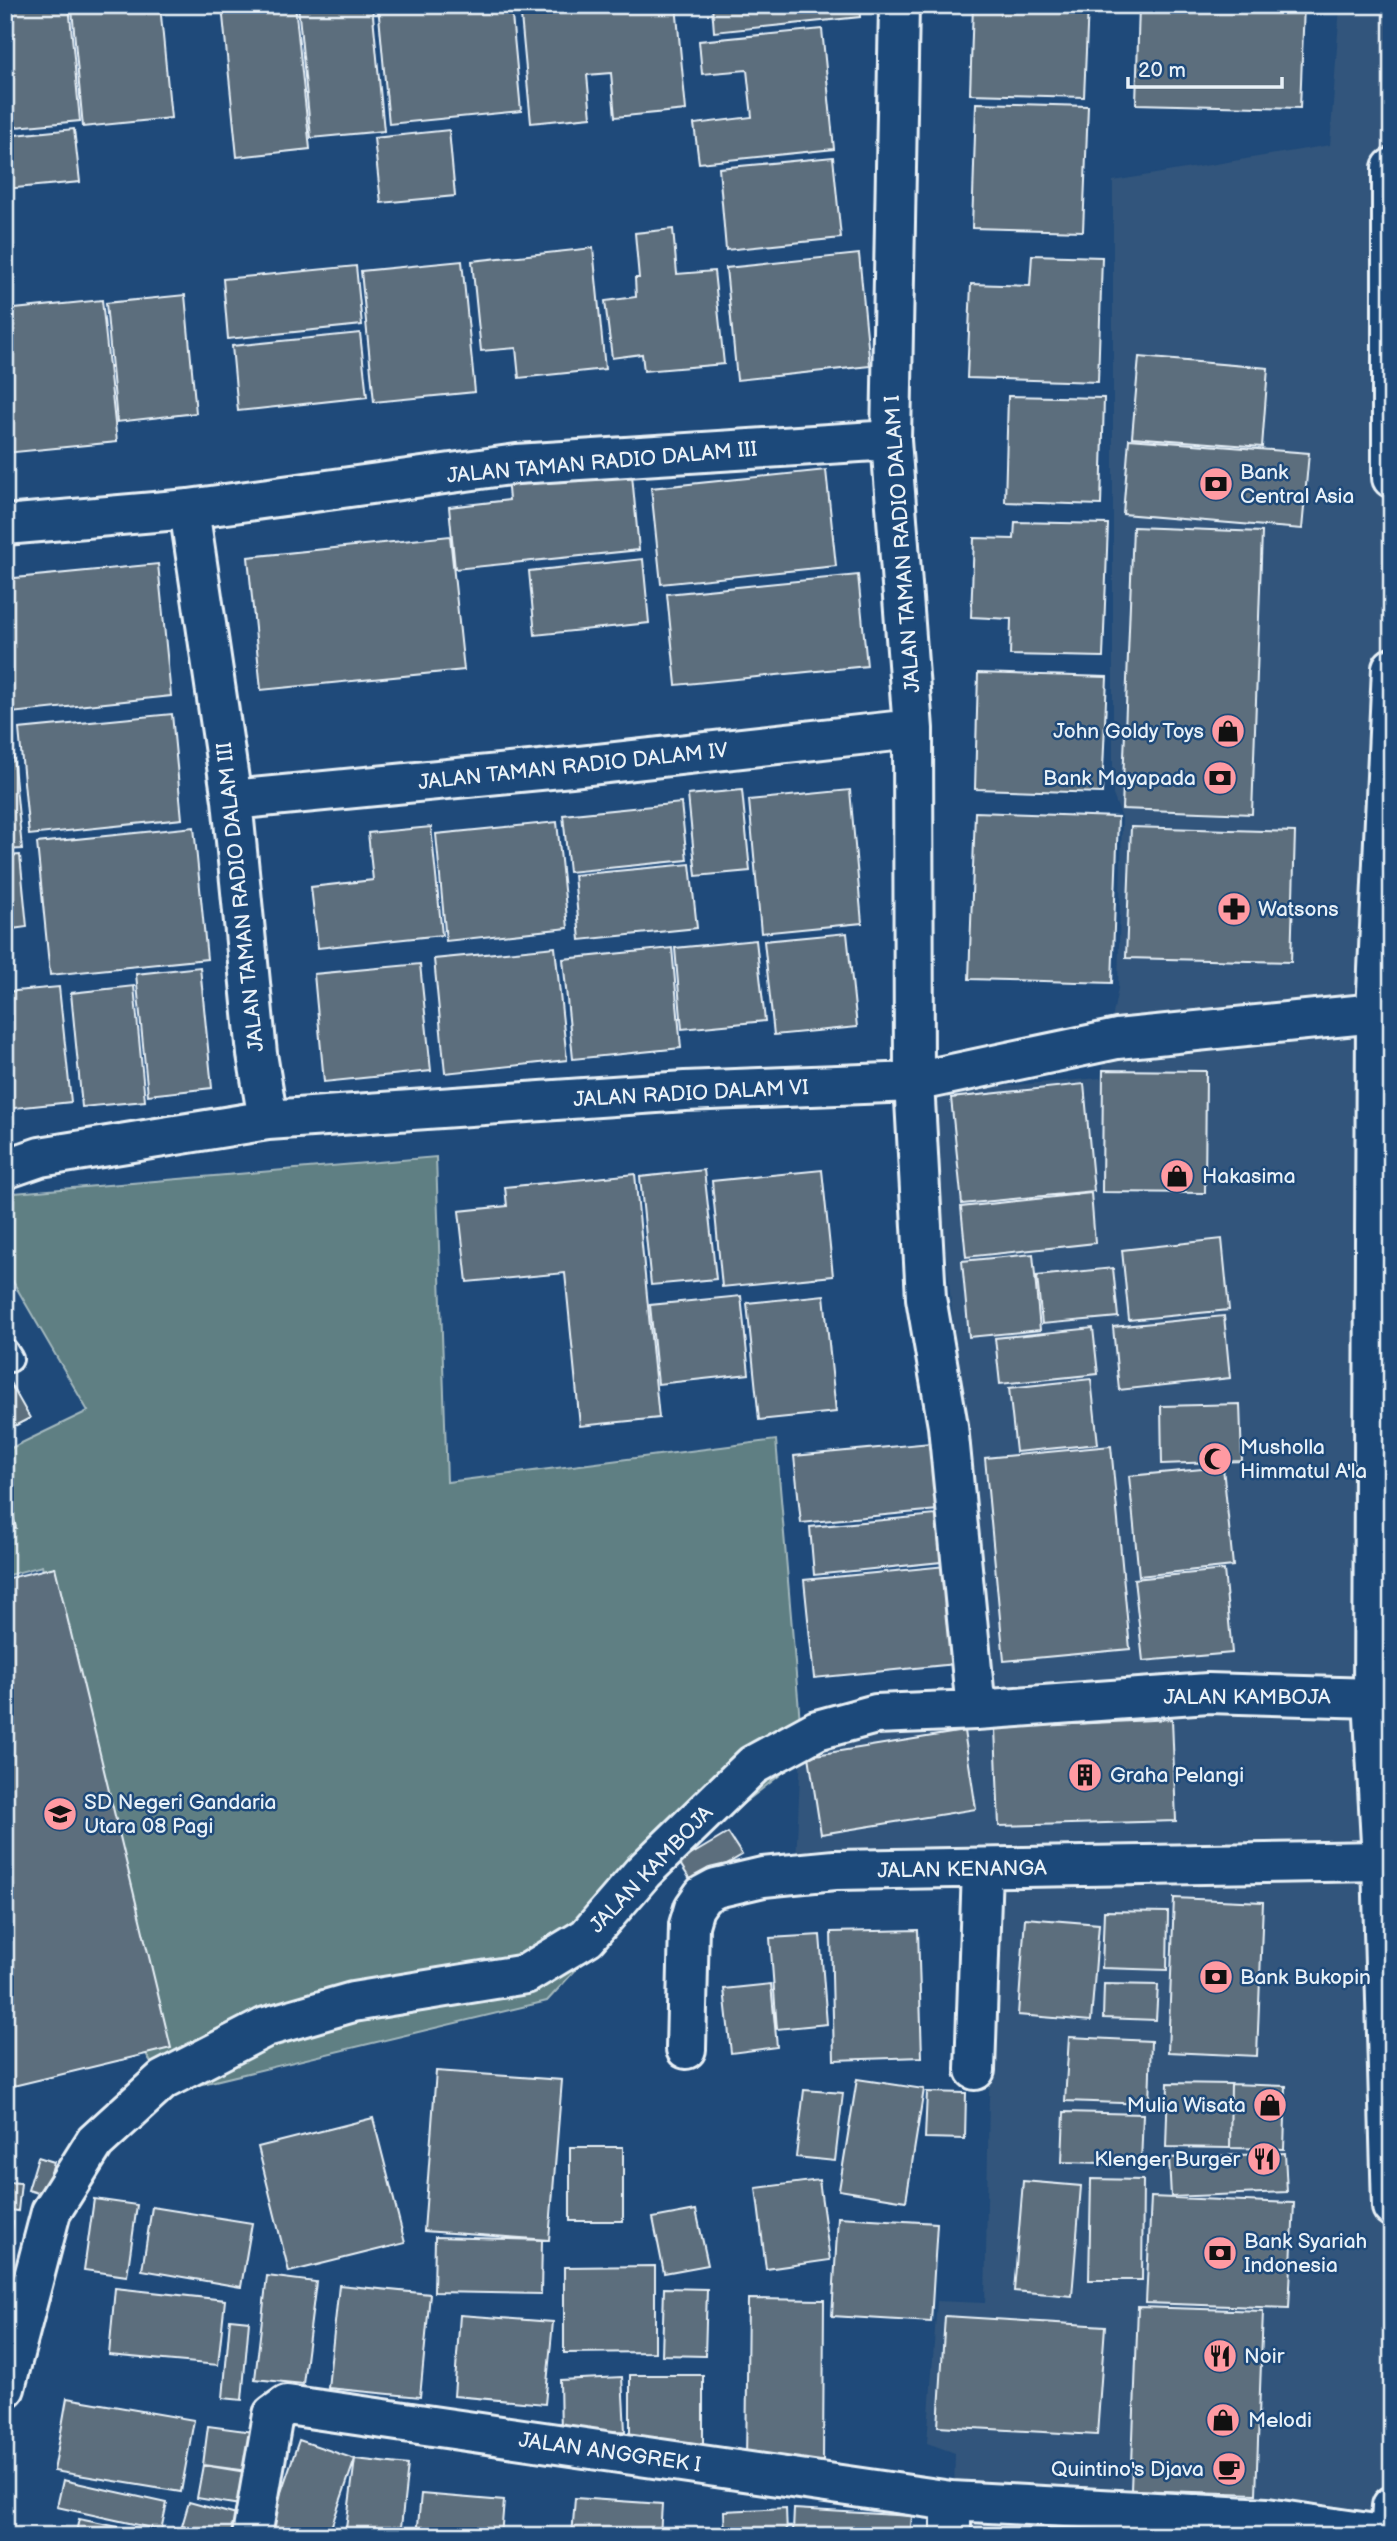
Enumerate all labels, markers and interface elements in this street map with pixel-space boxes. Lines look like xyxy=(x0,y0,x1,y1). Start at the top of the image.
scale bar xyxy=(1128,46,1282,90)
text: 20 m xyxy=(1138,58,1186,83)
street label: JALAN TAMAN RADIO DALAM I xyxy=(880,394,925,694)
street label: JALAN TAMAN RADIO DALAM III xyxy=(446,436,758,489)
place label: Bank Central Asia xyxy=(1240,460,1354,509)
bank icon: Bank Central Asia xyxy=(1197,465,1235,503)
shop icon: John Goldy Toys xyxy=(1209,712,1247,750)
place label: John Goldy Toys xyxy=(1053,719,1204,744)
street label: JALAN TAMAN RADIO DALAM IV xyxy=(417,738,729,795)
street label: JALAN TAMAN RADIO DALAM III xyxy=(212,741,269,1053)
bank icon: Bank Mayapada xyxy=(1201,759,1239,797)
place label: Bank Mayapada xyxy=(1043,766,1196,791)
pharmacy icon: Watsons xyxy=(1215,890,1253,928)
place label: Watsons xyxy=(1258,897,1339,922)
street label: JALAN RADIO DALAM VI xyxy=(573,1075,809,1112)
shop icon: Hakasima xyxy=(1158,1157,1196,1195)
place label: Hakasima xyxy=(1202,1164,1296,1189)
place label: Musholla Himmatul A'la xyxy=(1240,1435,1367,1484)
mosque icon: Musholla Himmatul A'la xyxy=(1196,1440,1234,1478)
street label: JALAN KAMBOJA xyxy=(1164,1685,1331,1710)
building icon: Graha Pelangi xyxy=(1066,1756,1104,1794)
place label: Graha Pelangi xyxy=(1110,1763,1244,1788)
place label: SD Negeri Gandaria Utara 08 Pagi xyxy=(84,1790,277,1839)
school or university icon: SD Negeri Gandaria Utara 08 Pagi xyxy=(41,1795,79,1833)
street label: JALAN KAMBOJA xyxy=(584,1800,718,1938)
street label: JALAN KENANGA xyxy=(877,1856,1047,1883)
bank icon: Bank Bukopin xyxy=(1197,1958,1235,1996)
place label: Bank Bukopin xyxy=(1240,1965,1371,1990)
shop icon: Mulia Wisata xyxy=(1251,2086,1289,2124)
place label: Mulia Wisata xyxy=(1127,2093,1246,2118)
restaurant icon: Klenger Burger xyxy=(1245,2140,1283,2178)
place label: Klenger Burger xyxy=(1094,2147,1240,2172)
place label: Bank Syariah Indonesia xyxy=(1244,2229,1367,2278)
bank icon: Bank Syariah Indonesia xyxy=(1201,2234,1239,2272)
restaurant icon: Noir xyxy=(1201,2337,1239,2375)
place label: Noir xyxy=(1244,2344,1285,2369)
shop icon: Melodi xyxy=(1204,2401,1242,2439)
place label: Melodi xyxy=(1248,2408,1312,2433)
street label: JALAN ANGGREK I xyxy=(517,2427,703,2478)
cafe icon: Quintino's Djava xyxy=(1210,2450,1248,2488)
place label: Quintino's Djava xyxy=(1051,2457,1204,2482)

